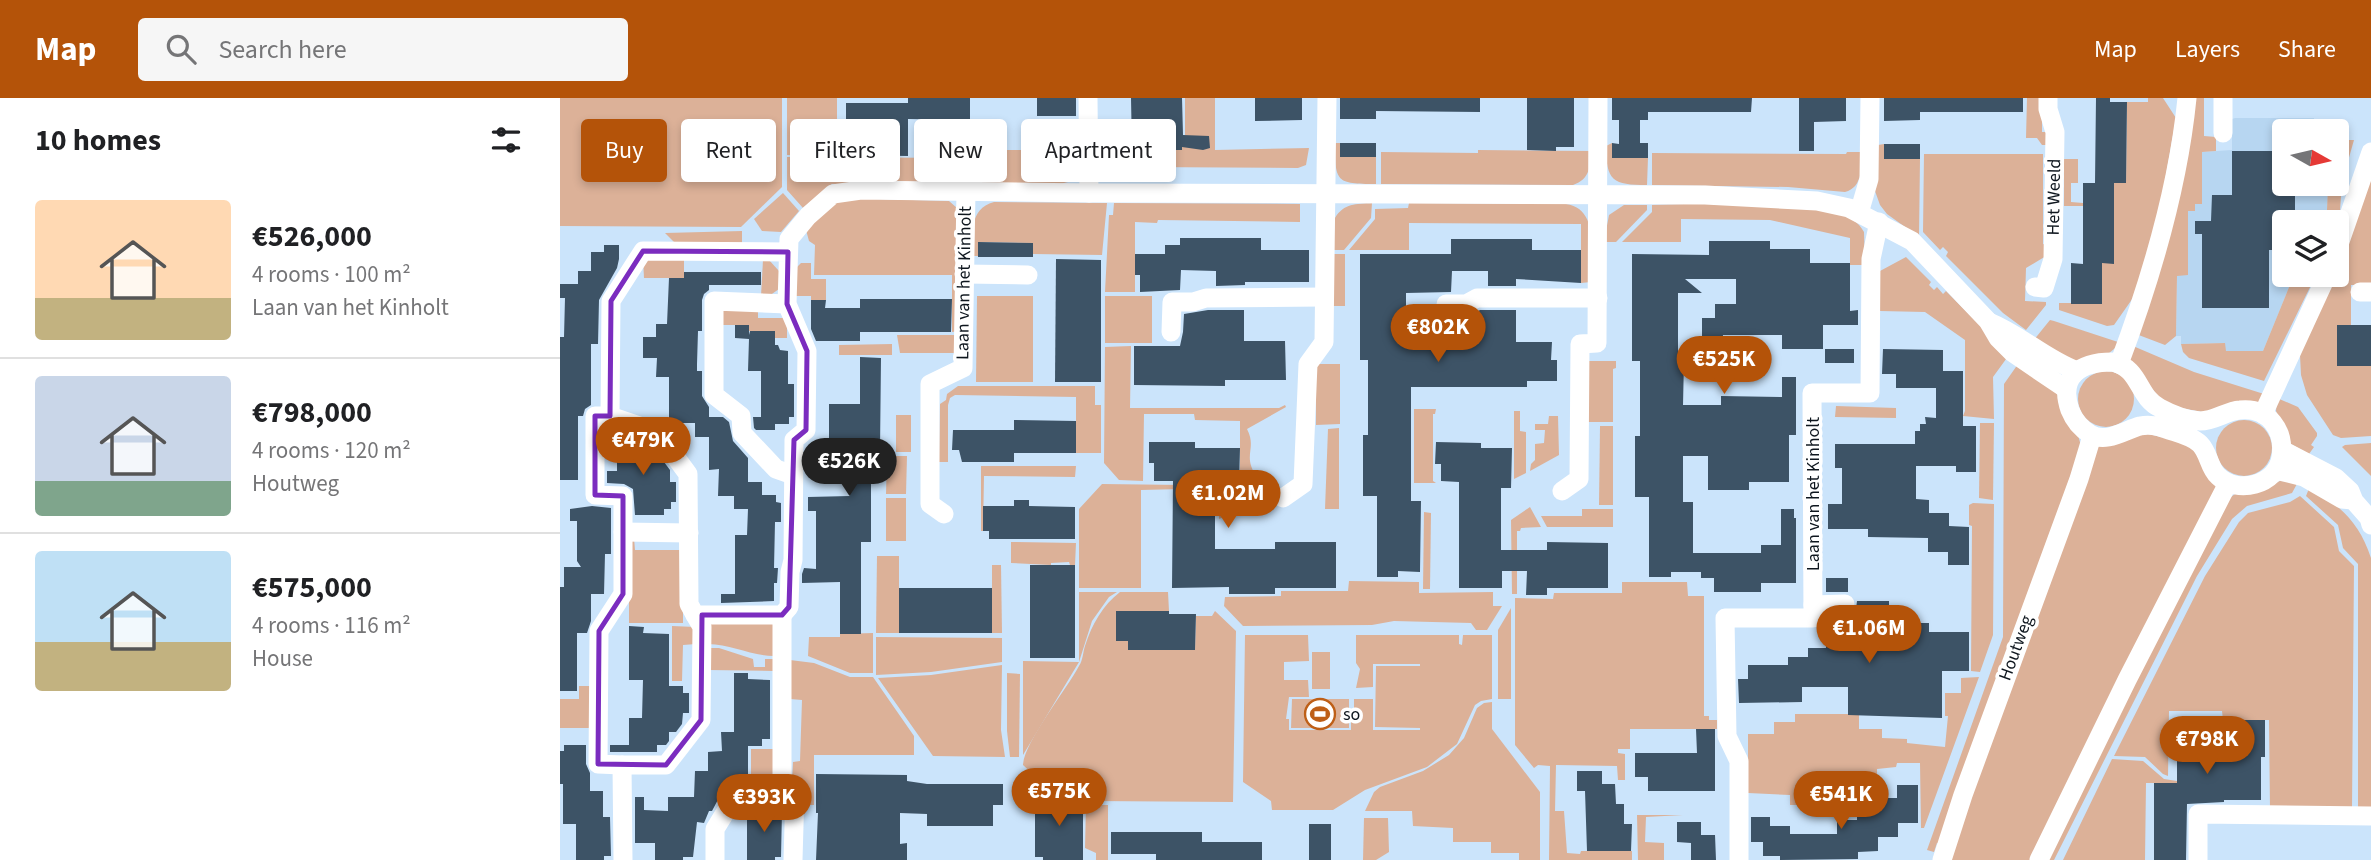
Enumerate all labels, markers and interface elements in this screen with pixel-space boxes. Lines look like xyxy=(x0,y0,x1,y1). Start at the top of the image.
search box xyxy=(138,18,628,81)
text: Map xyxy=(35,26,96,73)
icon: search xyxy=(162,30,200,68)
text: Search here xyxy=(218,31,347,68)
text: Map xyxy=(2094,32,2137,67)
text: Layers xyxy=(2175,32,2240,67)
text: Share xyxy=(2278,32,2336,67)
text: 10 homes xyxy=(35,119,161,162)
chip: Buy xyxy=(581,119,667,182)
chip: Rent xyxy=(681,119,776,182)
chip: Filters xyxy=(790,119,900,182)
chip: New xyxy=(914,119,1007,182)
chip: Apartment xyxy=(1021,119,1176,182)
north arrow xyxy=(2272,119,2348,196)
map controls xyxy=(2272,119,2349,287)
icon: filters xyxy=(487,121,525,159)
street label: Het Weeld xyxy=(2041,158,2067,236)
street label: Laan van het Kinholt xyxy=(950,206,978,360)
button: layers xyxy=(2272,210,2349,287)
text: €526,000 xyxy=(252,215,372,258)
icon: home xyxy=(91,228,175,312)
text: 4 rooms · 100 m² xyxy=(252,258,411,291)
text: Laan van het Kinholt xyxy=(252,291,449,324)
pin: €802K xyxy=(1389,304,1487,364)
text: €802K xyxy=(1407,310,1469,343)
pin: €525K xyxy=(1675,336,1773,396)
text: €525K xyxy=(1693,342,1755,375)
text: €798,000 xyxy=(252,391,372,434)
icon: home xyxy=(91,404,175,488)
street label: Laan van het Kinholt xyxy=(1801,417,1826,571)
pin: €479K xyxy=(594,418,692,477)
text: €479K xyxy=(612,423,674,456)
text: 4 rooms · 120 m² xyxy=(252,434,411,467)
pin: €526K xyxy=(800,438,898,498)
text: €526K xyxy=(818,444,880,477)
text: Houtweg xyxy=(252,467,339,500)
pin: €1.02M xyxy=(1171,470,1285,530)
text: €1.02M xyxy=(1191,476,1265,509)
text: €575,000 xyxy=(252,566,372,609)
icon: home xyxy=(91,579,175,663)
pin: €1.06M xyxy=(1812,606,1926,665)
text: 4 rooms · 116 m² xyxy=(252,609,411,642)
text: €1.06M xyxy=(1832,611,1906,644)
street label: Houtweg xyxy=(1993,612,2039,684)
text: House xyxy=(252,642,313,675)
sports icon: so xyxy=(1303,697,1337,731)
place label: so xyxy=(1343,702,1360,727)
pin: €798K xyxy=(2158,716,2256,776)
text: €798K xyxy=(2176,722,2238,755)
pin: €575K xyxy=(1010,768,1108,828)
pin: €541K xyxy=(1792,772,1890,831)
pin: €393K xyxy=(715,774,813,834)
text: €575K xyxy=(1028,774,1090,807)
text: €541K xyxy=(1810,777,1872,810)
text: €393K xyxy=(733,780,795,813)

